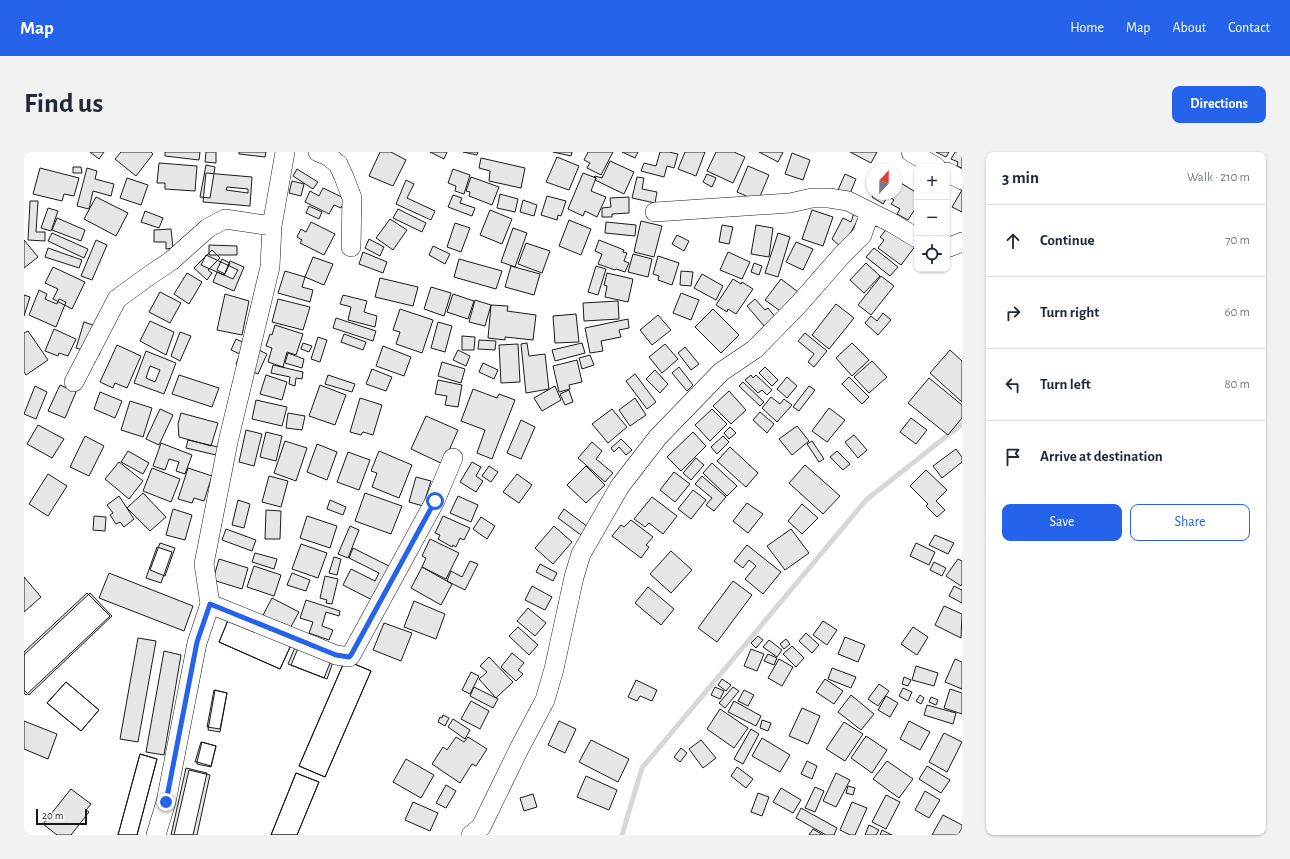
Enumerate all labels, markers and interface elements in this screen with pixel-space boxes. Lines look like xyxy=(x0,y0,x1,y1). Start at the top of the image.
text: Map xyxy=(20,19,54,38)
text: Home xyxy=(1070,21,1104,35)
text: Map xyxy=(1126,21,1150,35)
text: About xyxy=(1172,21,1206,35)
text: Contact xyxy=(1228,21,1270,35)
button: Directions xyxy=(1172,86,1266,123)
text: Find us xyxy=(24,90,103,118)
north arrow xyxy=(866,164,902,200)
map controls xyxy=(914,164,950,272)
button: + xyxy=(914,164,950,200)
text: 3 min xyxy=(1002,169,1039,186)
text: Walk · 210 m xyxy=(1187,171,1250,184)
button: − xyxy=(914,200,950,236)
icon: ahead xyxy=(1002,230,1024,252)
text: Continue xyxy=(1040,233,1095,248)
text: 70 m xyxy=(1225,234,1250,247)
button: locate xyxy=(914,236,950,272)
icon: right xyxy=(1002,302,1024,324)
text: Turn right xyxy=(1040,305,1099,320)
text: 60 m xyxy=(1224,306,1250,319)
icon: left xyxy=(1002,374,1024,396)
text: Turn left xyxy=(1040,377,1091,392)
text: 80 m xyxy=(1224,378,1250,391)
icon: arrive xyxy=(1002,446,1024,468)
text: Arrive at destination xyxy=(1040,449,1163,464)
route start xyxy=(426,492,444,510)
button: Save xyxy=(1002,504,1122,541)
button: Share xyxy=(1130,504,1250,541)
route end xyxy=(157,793,175,811)
scale bar xyxy=(36,807,87,826)
text: 20 m xyxy=(42,810,63,821)

